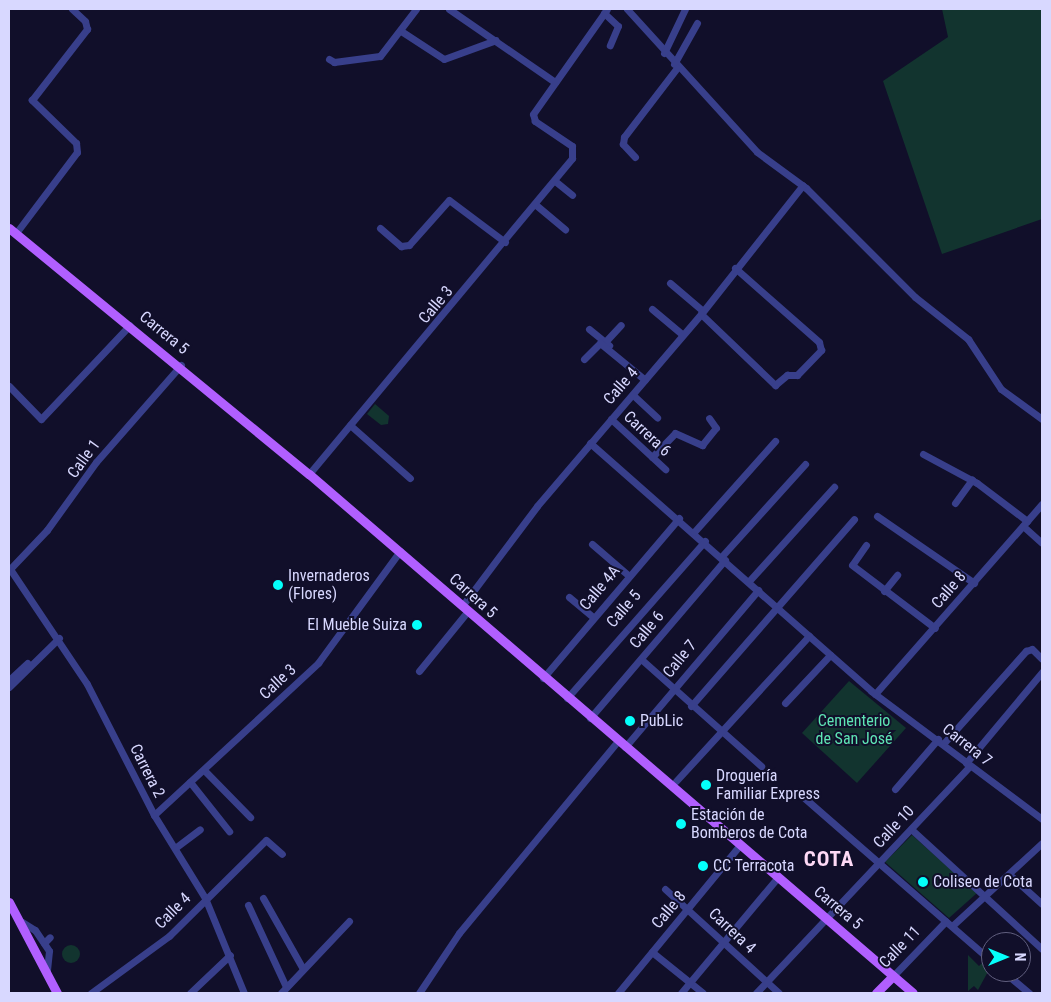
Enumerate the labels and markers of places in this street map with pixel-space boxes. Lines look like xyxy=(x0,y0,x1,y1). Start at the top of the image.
place label: Invernaderos (Flores) xyxy=(288,566,370,604)
marker: Invernaderos (Flores) xyxy=(272,579,284,591)
place label: El Mueble Suiza xyxy=(307,615,407,635)
marker: El Mueble Suiza xyxy=(411,619,423,631)
place label: PubLic xyxy=(640,711,683,731)
marker: PubLic xyxy=(624,715,636,727)
place label: Droguería Familiar Express xyxy=(716,766,820,804)
marker: Droguería Familiar Express xyxy=(700,779,712,791)
place label: Estación de Bomberos de Cota xyxy=(691,805,808,843)
marker: Estación de Bomberos de Cota xyxy=(675,818,687,830)
place label: CC Terracota xyxy=(713,856,795,876)
marker: CC Terracota xyxy=(697,860,709,872)
place label: Coliseo de Cota xyxy=(933,872,1033,892)
marker: Coliseo de Cota xyxy=(917,876,929,888)

